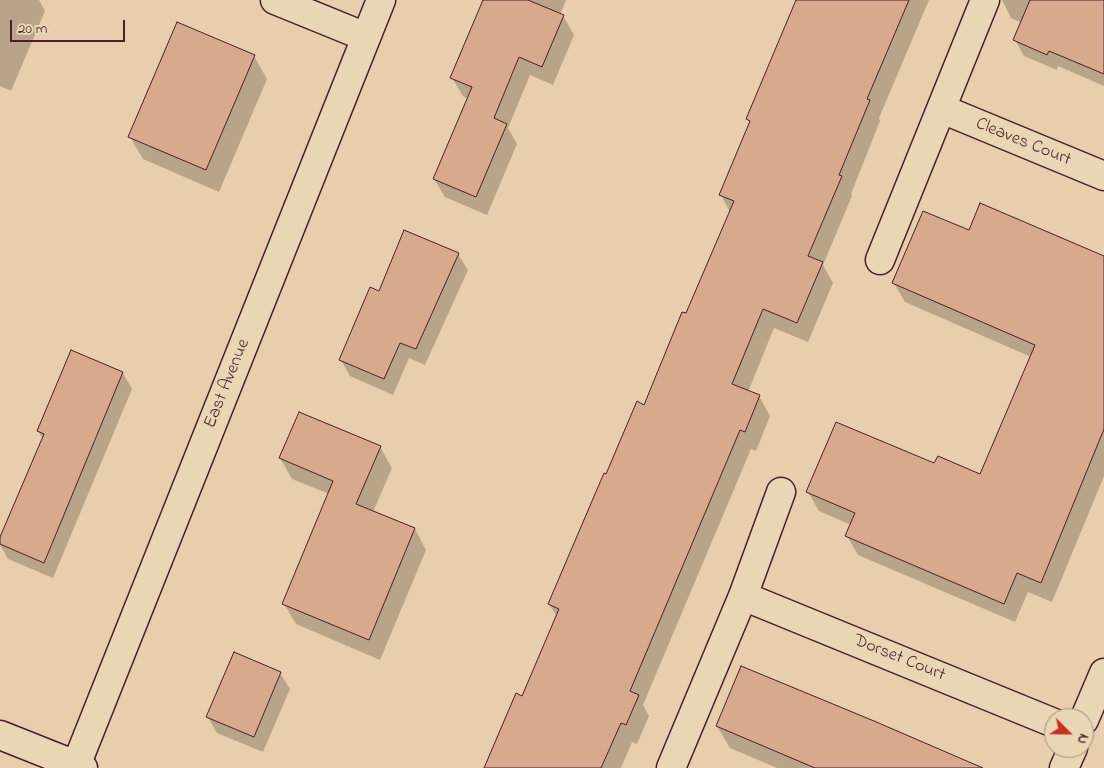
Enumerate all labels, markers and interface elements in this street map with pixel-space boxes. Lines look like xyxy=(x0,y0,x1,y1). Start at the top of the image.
scale bar xyxy=(12,10,128,42)
text: 20 m xyxy=(18,18,47,40)
street label: Cleaves Court xyxy=(972,114,1074,172)
street label: East Avenue xyxy=(200,336,256,432)
street label: Dorset Court xyxy=(850,631,948,687)
north arrow xyxy=(1044,708,1094,758)
text: N xyxy=(1071,730,1094,747)

